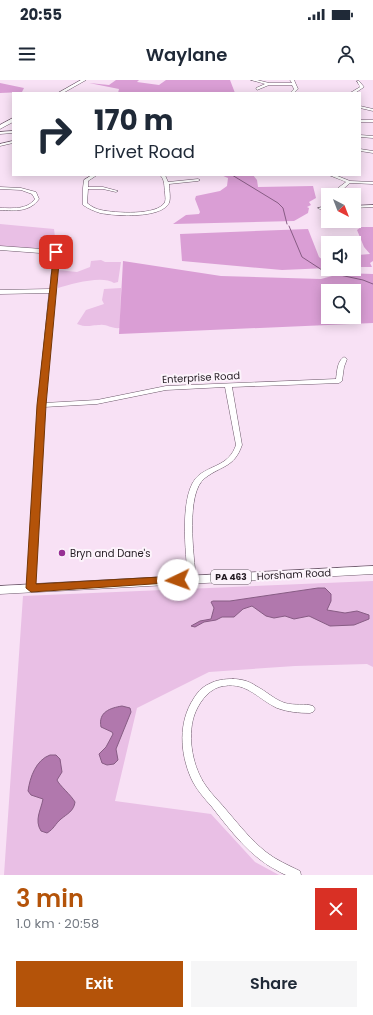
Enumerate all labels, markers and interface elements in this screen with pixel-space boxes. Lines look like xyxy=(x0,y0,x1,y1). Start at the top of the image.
text: 20:55 xyxy=(20,4,62,25)
text: Waylane xyxy=(146,42,227,67)
icon: menu xyxy=(16,43,38,65)
icon: person xyxy=(335,43,357,65)
text: 170 m xyxy=(94,101,173,140)
icon: right xyxy=(28,108,80,160)
text: Privet Road xyxy=(94,139,195,164)
north arrow xyxy=(321,188,361,228)
map controls xyxy=(321,188,361,324)
pin xyxy=(39,235,73,269)
button: sound xyxy=(321,236,361,276)
icon: arrive xyxy=(45,241,67,263)
button: search xyxy=(321,284,361,324)
street label: Enterprise Road xyxy=(162,368,240,387)
place label: Bryn and Dane's xyxy=(70,546,150,561)
marker: Bryn and Dane's xyxy=(57,548,67,558)
position arrow xyxy=(157,559,199,601)
street label: Horsham Road xyxy=(256,565,332,584)
road number: PA 463 xyxy=(211,570,251,584)
text: 3 min xyxy=(16,882,84,915)
button: close xyxy=(315,888,357,930)
text: 1.0 km · 20:58 xyxy=(16,914,99,933)
button: Exit xyxy=(16,961,183,1007)
button: Share xyxy=(191,961,357,1007)

